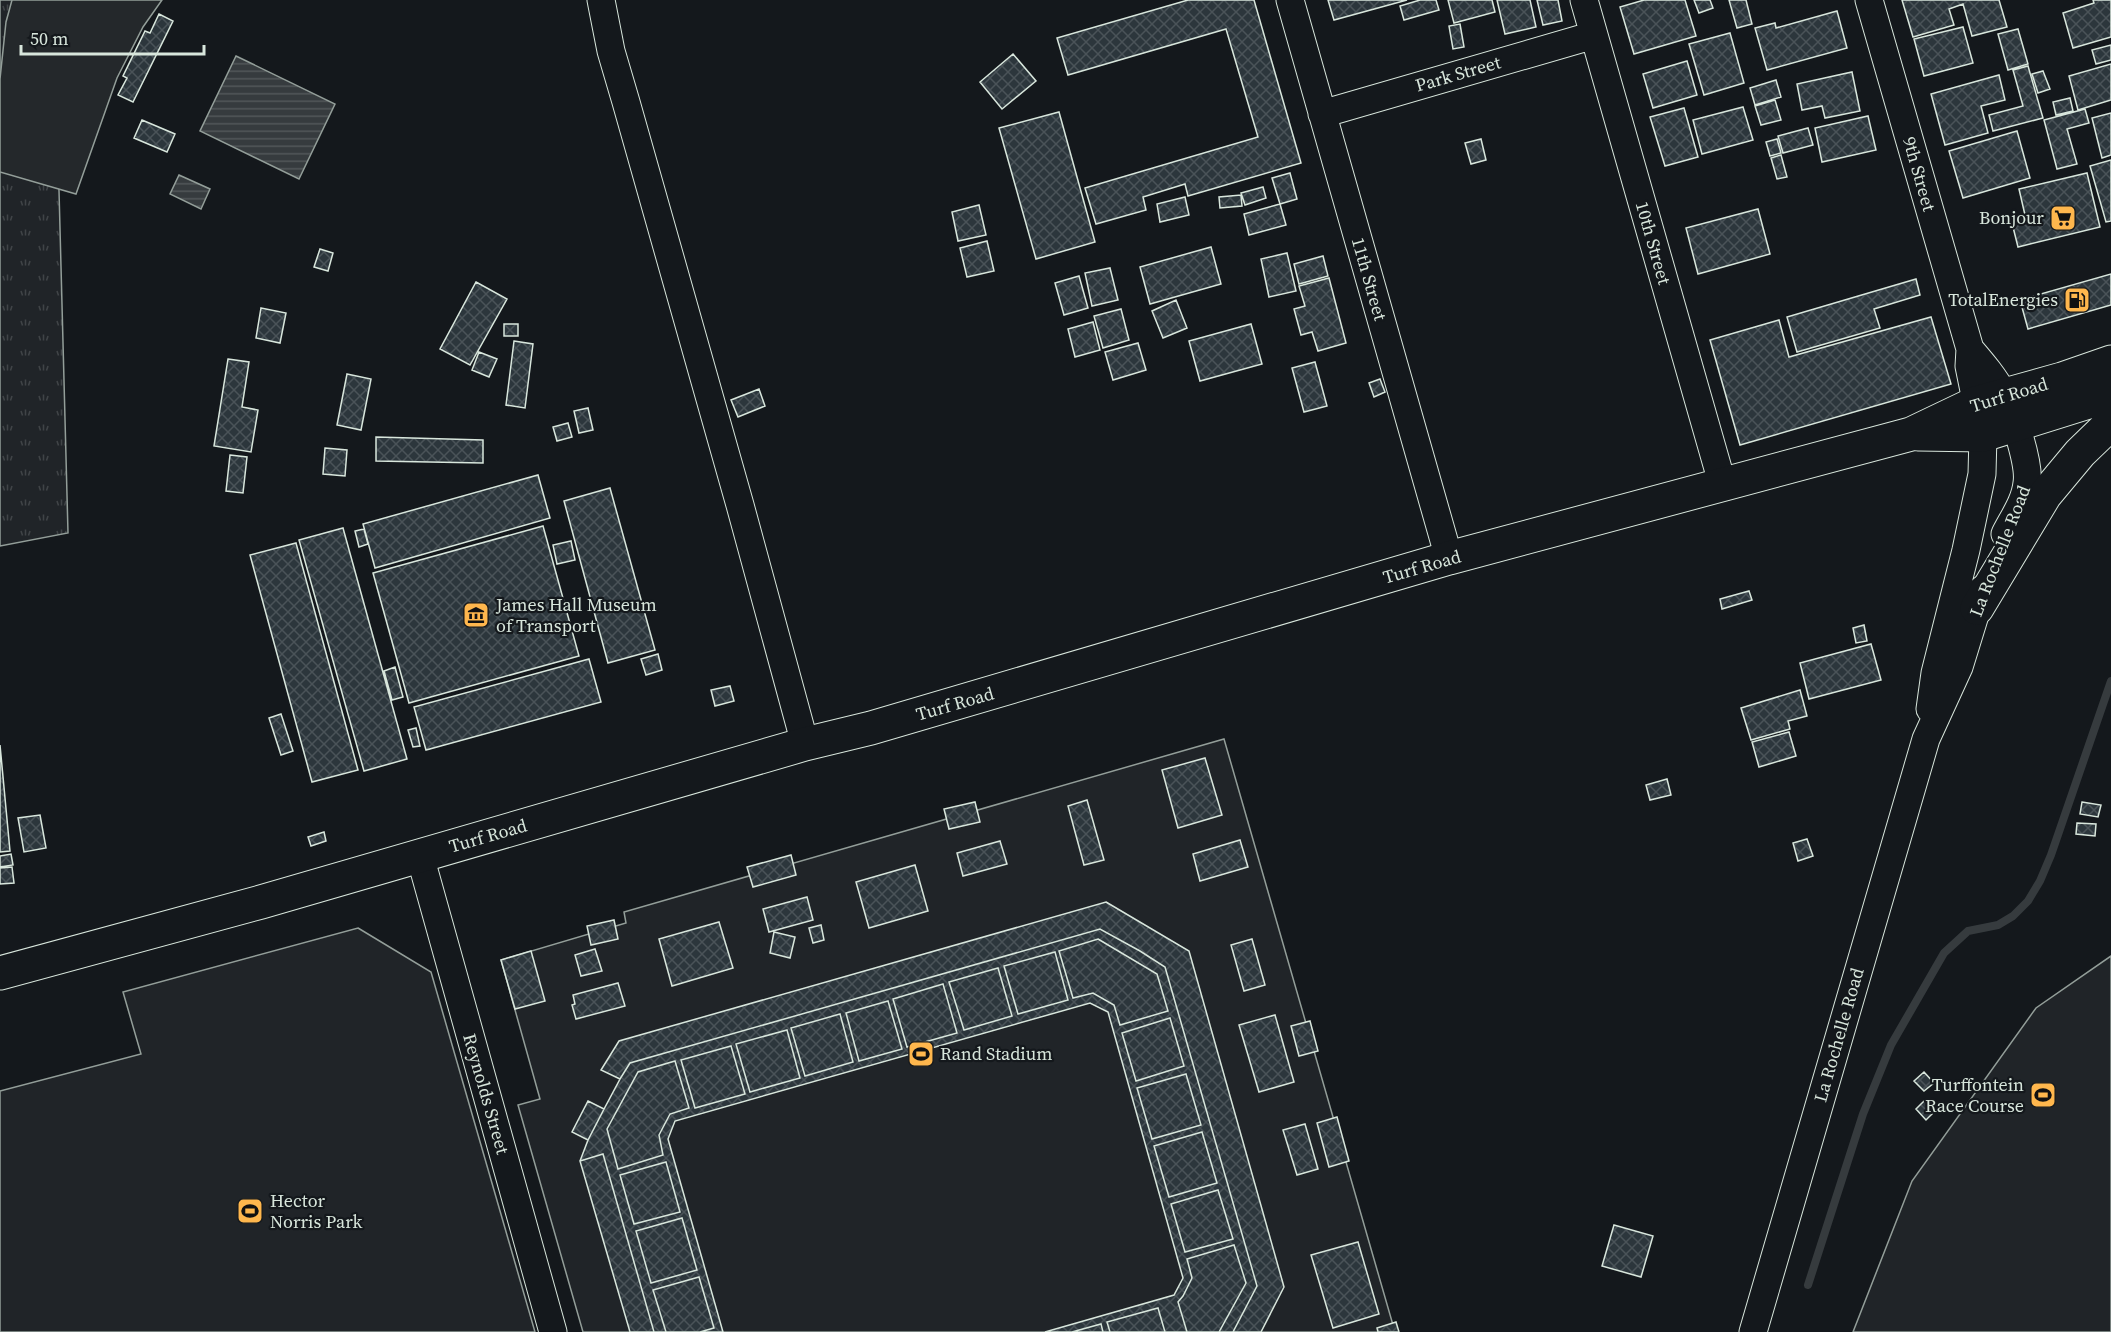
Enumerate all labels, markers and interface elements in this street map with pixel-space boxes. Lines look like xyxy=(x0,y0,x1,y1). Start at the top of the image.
scale bar xyxy=(21,18,204,56)
text: 50 m xyxy=(30,26,68,51)
street label: Park Street xyxy=(1412,49,1504,98)
street label: 9th Street xyxy=(1897,134,1942,214)
street label: 10th Street xyxy=(1630,198,1677,287)
supermarket icon: Bonjour xyxy=(2048,203,2078,233)
place label: Bonjour xyxy=(1979,205,2044,230)
street label: 11th Street xyxy=(1346,234,1393,323)
fuel station icon: TotalEnergies xyxy=(2062,285,2092,315)
place label: TotalEnergies xyxy=(1948,287,2058,312)
street label: Turf Road xyxy=(1967,371,2051,418)
street label: La Rochelle Road xyxy=(1963,482,2036,620)
street label: Turf Road xyxy=(1380,543,1464,590)
place label: James Hall Museum of Transport xyxy=(495,592,657,638)
museum icon: James Hall Museum of Transport xyxy=(461,600,491,630)
street label: Turf Road xyxy=(913,680,997,727)
street label: Turf Road xyxy=(446,812,530,859)
street label: La Rochelle Road xyxy=(1807,965,1870,1105)
street label: Reynolds Street xyxy=(457,1031,516,1157)
sports icon: Rand Stadium xyxy=(906,1039,936,1069)
place label: Rand Stadium xyxy=(940,1041,1052,1066)
place label: Turffontein Race Course xyxy=(1925,1072,2024,1118)
sports icon: Turffontein Race Course xyxy=(2028,1080,2058,1110)
place label: Hector Norris Park xyxy=(270,1188,363,1234)
sports icon: Hector Norris Park xyxy=(235,1196,265,1226)

